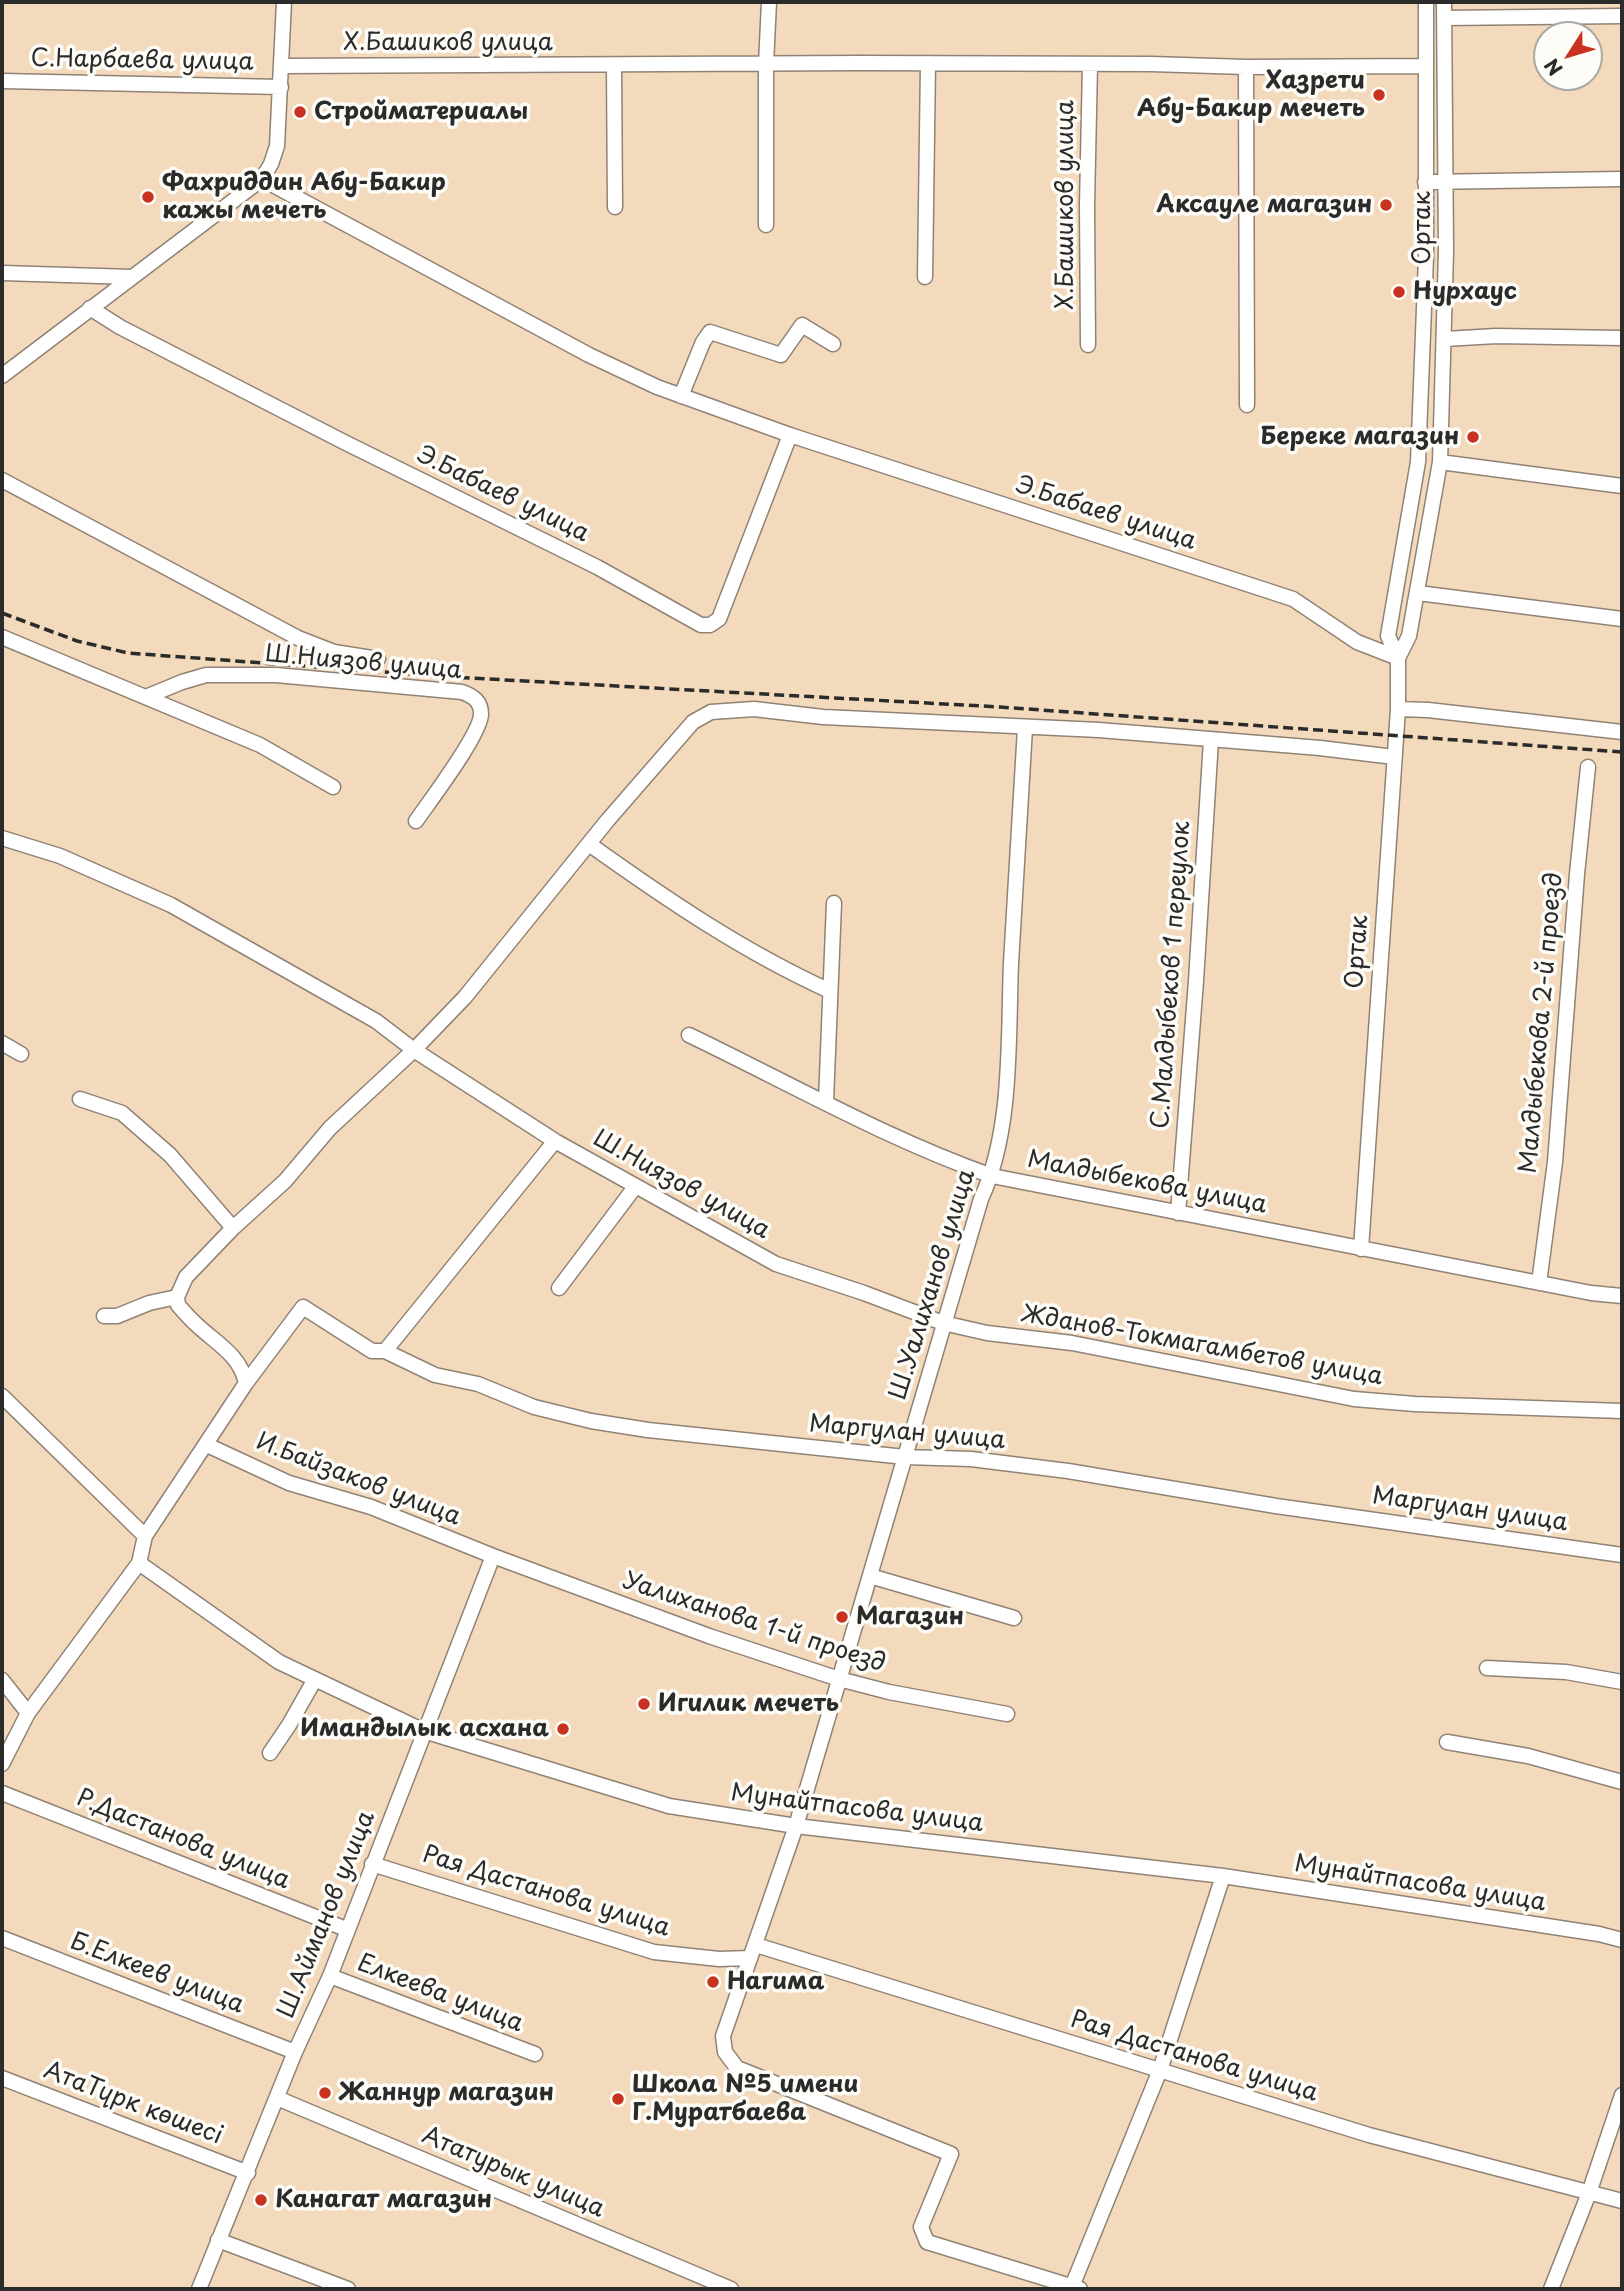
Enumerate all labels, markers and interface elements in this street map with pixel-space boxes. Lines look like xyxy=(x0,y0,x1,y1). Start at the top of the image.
north arrow xyxy=(1533,21,1603,91)
street label: Х.Башиков улица xyxy=(343,29,553,57)
street label: С.Нарбаева улица xyxy=(30,45,254,77)
text: N xyxy=(1537,53,1569,82)
place label: Хазрети Абу-Бакир мечеть xyxy=(1137,67,1365,123)
marker: Хазрети Абу-Бакир мечеть xyxy=(1371,87,1387,103)
place label: Стройматериалы xyxy=(314,98,528,126)
street label: Х.Башиков улица xyxy=(1052,100,1080,310)
marker: Стройматериалы xyxy=(292,104,308,120)
place label: Фахриддин Абу-Бакир кажы мечеть xyxy=(162,169,446,225)
marker: Фахриддин Абу-Бакир кажы мечеть xyxy=(140,189,156,205)
place label: Аксауле магазин xyxy=(1157,191,1372,219)
street label: Ортак xyxy=(1409,191,1437,265)
marker: Аксауле магазин xyxy=(1378,197,1394,213)
place label: Нурхаус xyxy=(1413,278,1517,306)
marker: Нурхаус xyxy=(1391,284,1407,300)
place label: Береке магазин xyxy=(1260,423,1459,451)
marker: Береке магазин xyxy=(1465,429,1481,445)
street label: Э.Бабаев улица xyxy=(413,441,593,549)
street label: Э.Бабаев улица xyxy=(1013,471,1199,557)
street label: Ш.Ниязов улица xyxy=(263,640,463,686)
street label: С.Малдыбеков 1 переулок xyxy=(1147,820,1197,1130)
street label: Малдыбекова 2-й проезд xyxy=(1514,871,1570,1175)
street label: Ортак xyxy=(1341,914,1375,990)
street label: Ш.Ниязов улица xyxy=(588,1124,774,1246)
street label: Малдыбекова улица xyxy=(1025,1146,1269,1220)
street label: Ш.Уалиханов улица xyxy=(884,1166,982,1404)
street label: Жданов-Токмагамбетов улица xyxy=(1019,1300,1385,1392)
street label: Маргулан улица xyxy=(808,1410,1006,1456)
street label: И.Байзаков улица xyxy=(252,1428,464,1532)
street label: Маргулан улица xyxy=(1371,1482,1569,1538)
street label: Уалиханова 1-й проезд xyxy=(619,1567,889,1679)
place label: Магазин xyxy=(856,1603,964,1631)
marker: Магазин xyxy=(834,1609,850,1625)
place label: Игилик мечеть xyxy=(658,1690,839,1718)
marker: Игилик мечеть xyxy=(636,1696,652,1712)
place label: Имандылык асхана xyxy=(300,1715,549,1743)
marker: Имандылык асхана xyxy=(555,1721,571,1737)
street label: Мунайтпасова улица xyxy=(729,1779,985,1839)
street label: Р.Дастанова улица xyxy=(72,1784,294,1896)
street label: Ш.Айманов улица xyxy=(272,1807,382,2023)
street label: Рая Дастанова улица xyxy=(419,1841,673,1943)
street label: Мунайтпасова улица xyxy=(1292,1850,1548,1918)
street label: Б.Елкеев улица xyxy=(66,1928,248,2020)
street label: Елкеева улица xyxy=(353,1949,527,2039)
place label: Нагима xyxy=(727,1968,825,1996)
marker: Нагима xyxy=(705,1974,721,1990)
street label: Рая Дастанова улица xyxy=(1067,2006,1321,2108)
street label: АтаТүрк көшесі xyxy=(40,2057,226,2151)
place label: Школа №5 имени Г.Муратбаева xyxy=(632,2071,858,2127)
place label: Жаннур магазин xyxy=(339,2079,554,2107)
marker: Жаннур магазин xyxy=(317,2085,333,2101)
marker: Школа №5 имени Г.Муратбаева xyxy=(610,2091,626,2107)
street label: Ататурык улица xyxy=(418,2122,608,2224)
place label: Канагат магазин xyxy=(275,2186,492,2214)
marker: Канагат магазин xyxy=(253,2192,269,2208)

